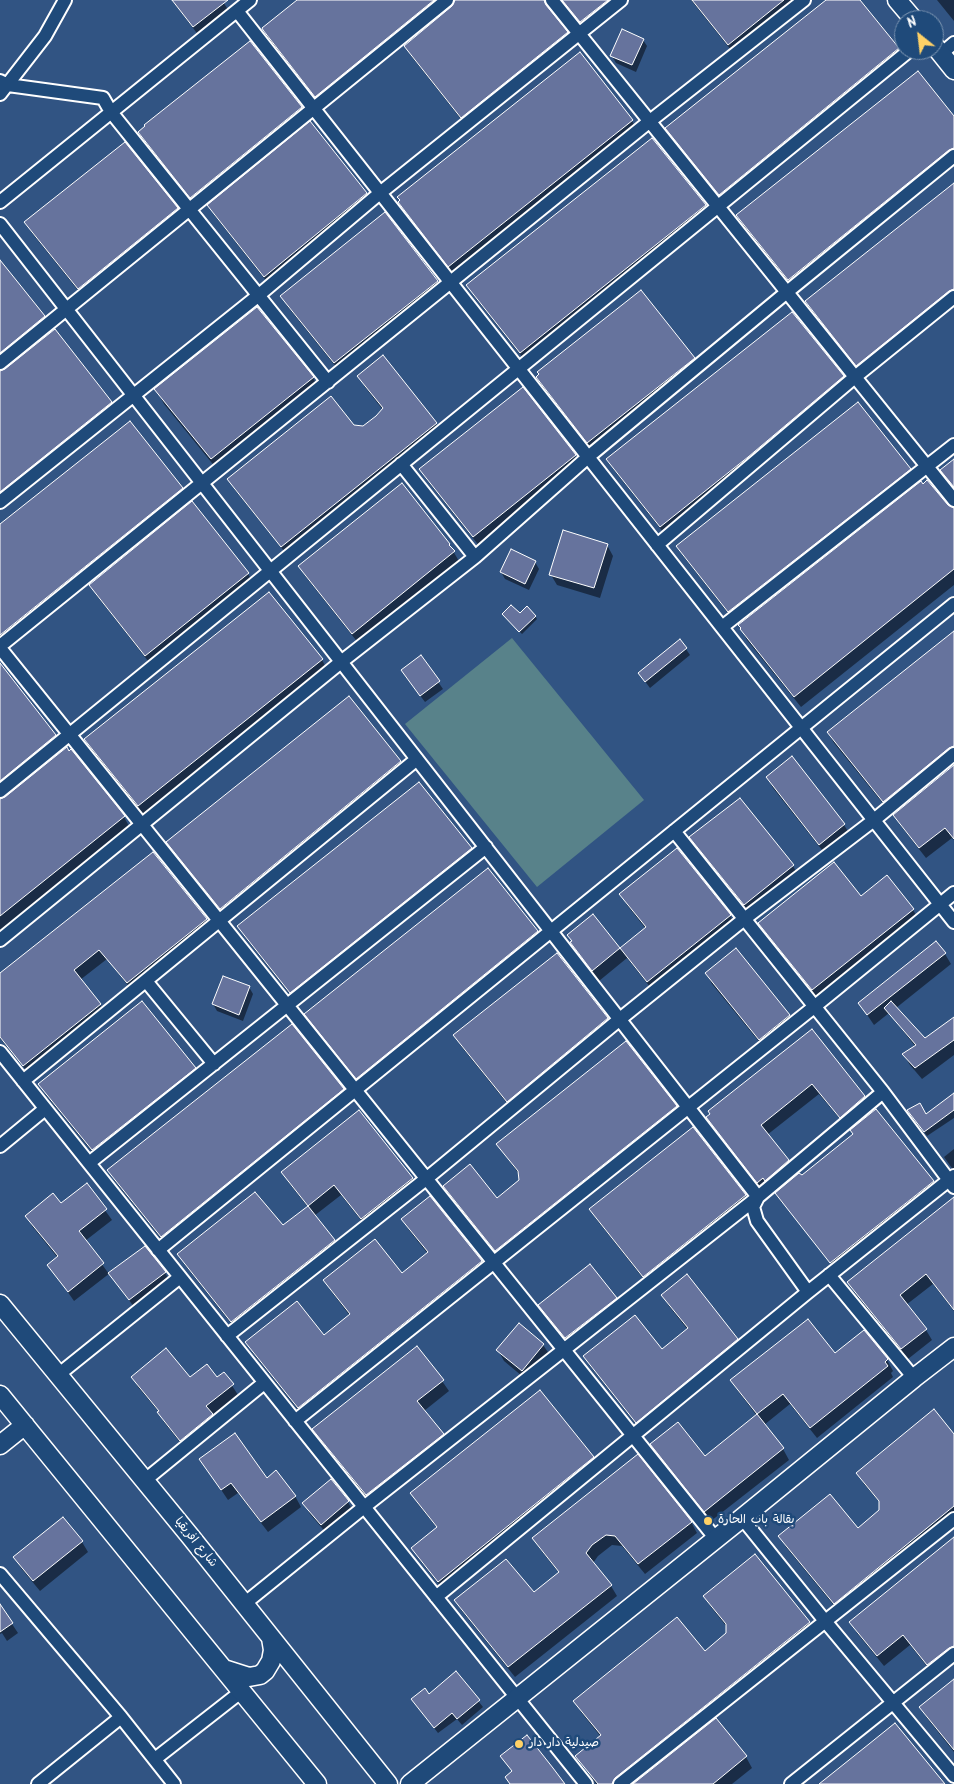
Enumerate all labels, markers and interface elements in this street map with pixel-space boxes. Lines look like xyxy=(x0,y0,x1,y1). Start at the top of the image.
north arrow xyxy=(894,10,944,60)
text: N xyxy=(903,11,921,35)
place label: بقالة باب الحارة xyxy=(718,1514,795,1528)
street label: شارع افريقيا xyxy=(171,1515,219,1571)
marker: بقالة باب الحارة xyxy=(702,1515,714,1527)
place label: صيدلية دار دار xyxy=(529,1737,599,1751)
marker: صيدلية دار دار xyxy=(513,1738,525,1750)

